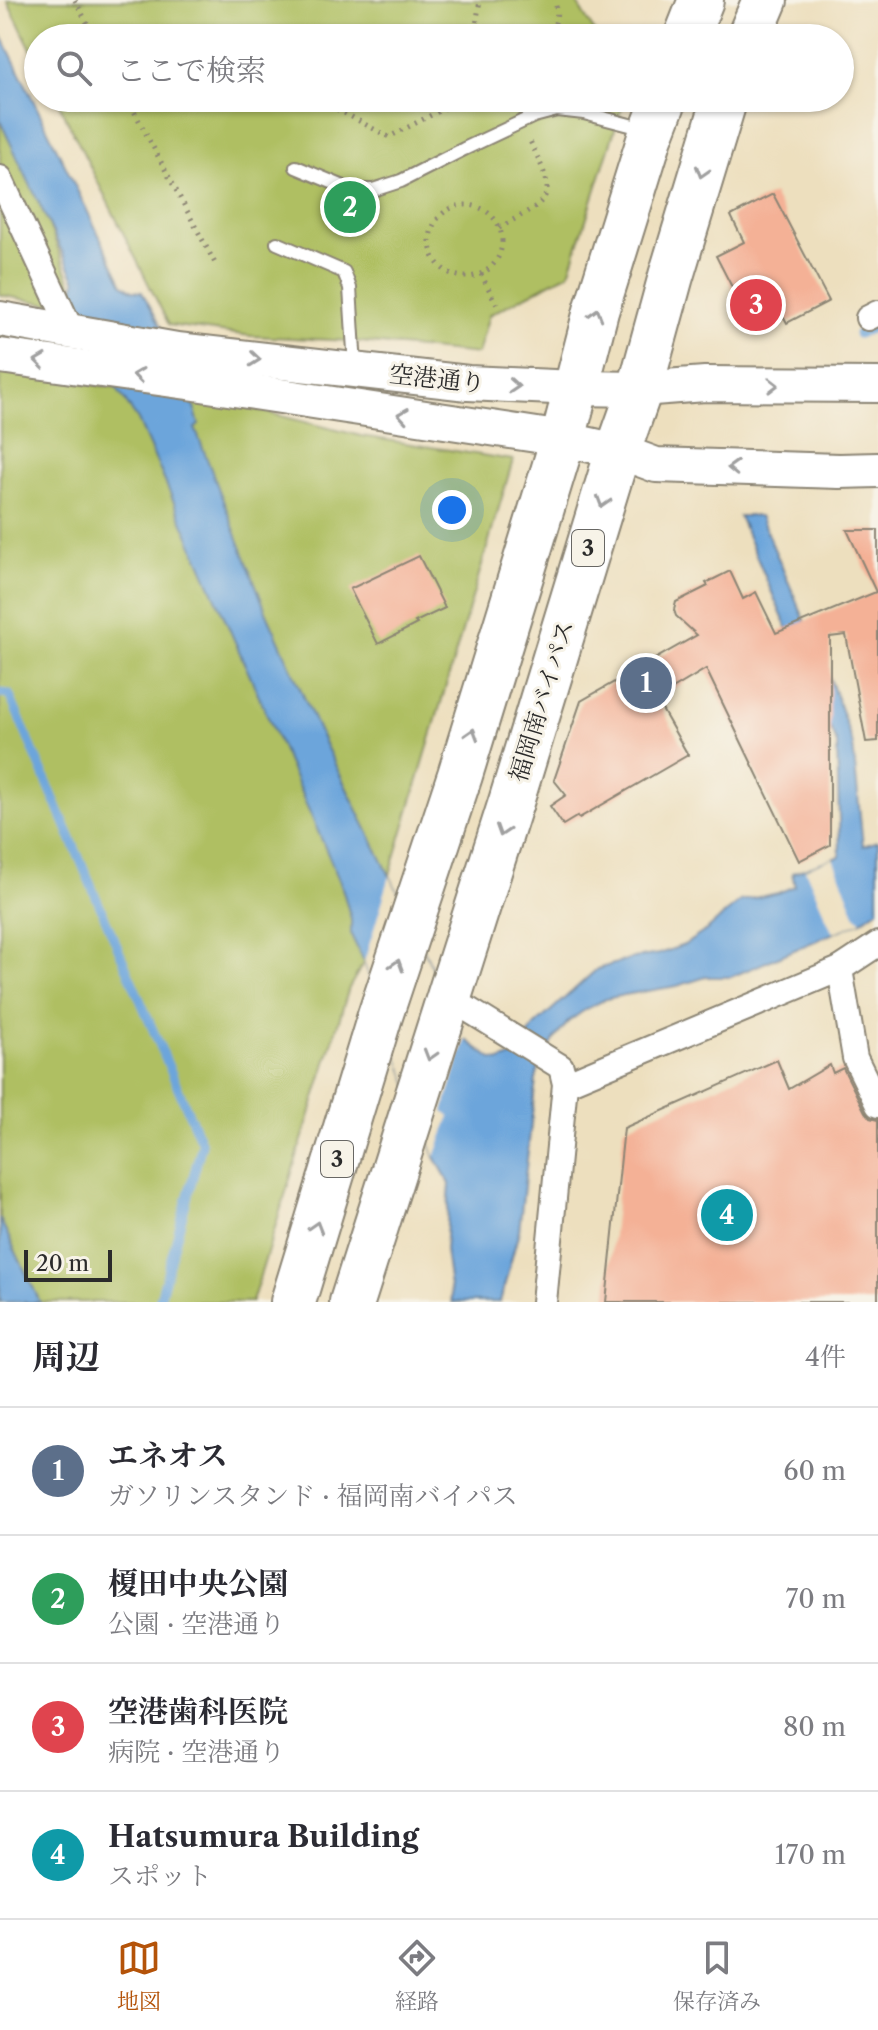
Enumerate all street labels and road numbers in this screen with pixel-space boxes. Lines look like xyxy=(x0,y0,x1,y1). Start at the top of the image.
street label: 空港通り xyxy=(388,359,486,398)
road number: 3 xyxy=(572,530,604,566)
street label: 福岡南バイパス xyxy=(503,617,580,785)
road number: 3 xyxy=(321,1141,353,1177)

